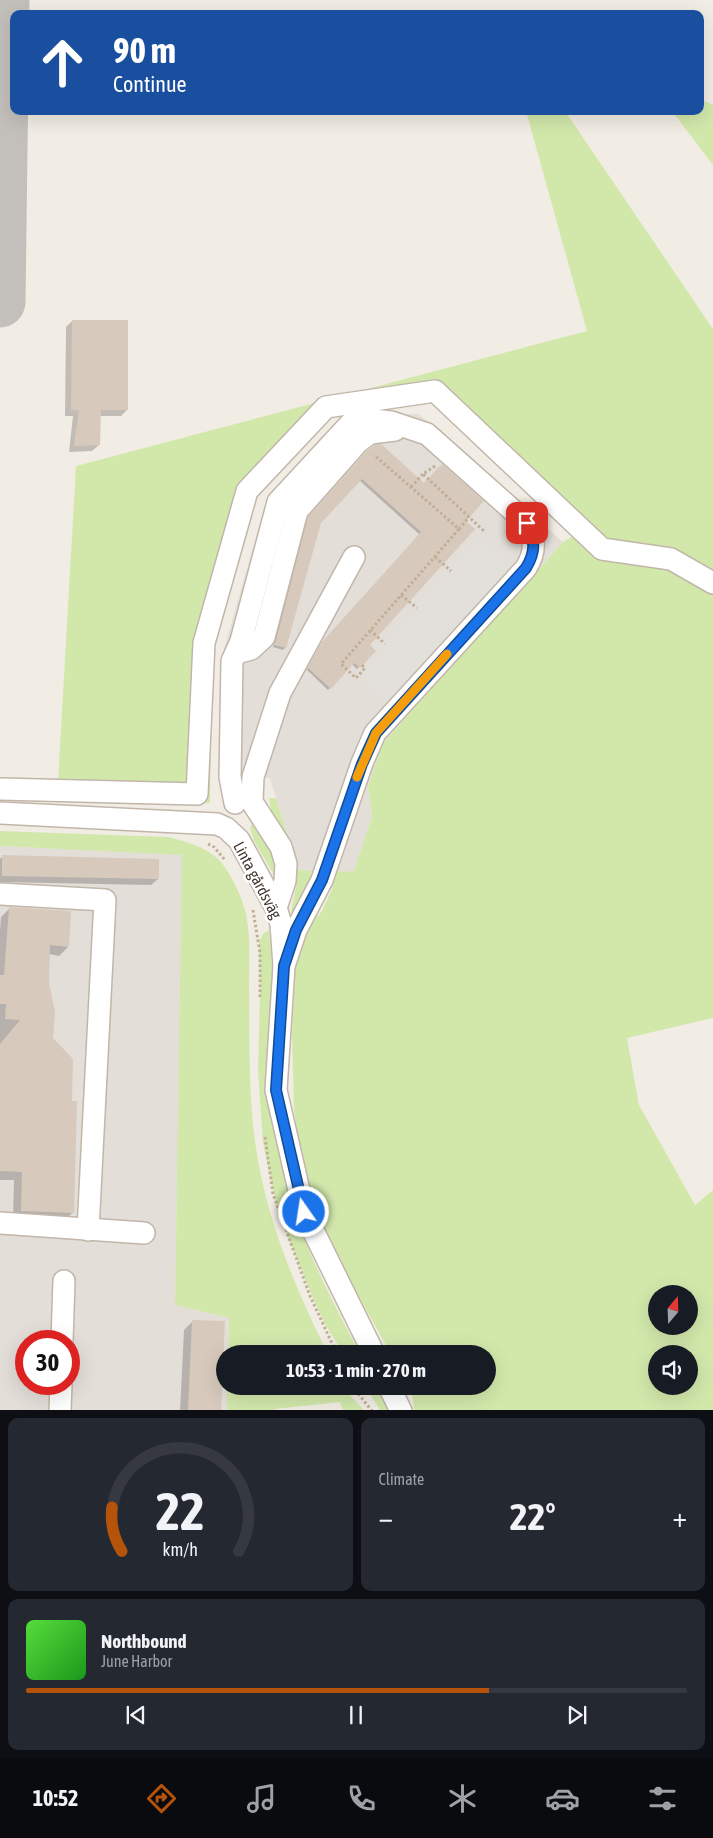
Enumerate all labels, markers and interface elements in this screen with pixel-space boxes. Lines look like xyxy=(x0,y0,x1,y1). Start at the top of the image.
icon: ahead xyxy=(30,30,95,95)
text: 90 m xyxy=(113,30,176,70)
text: Continue xyxy=(113,71,187,97)
pin xyxy=(506,502,548,544)
icon: arrive xyxy=(513,509,541,537)
street label: Linta gårdsväg xyxy=(229,838,286,922)
position arrow xyxy=(277,1185,329,1237)
north arrow xyxy=(648,1285,698,1335)
map controls xyxy=(648,1285,698,1395)
speed limit sign: 30 xyxy=(15,1330,80,1395)
button: sound xyxy=(648,1345,698,1395)
text: 10:53 · 1 min · 270 m xyxy=(286,1359,426,1381)
text: Climate xyxy=(379,1470,424,1488)
text: 22 xyxy=(156,1481,205,1541)
text: 22° xyxy=(510,1495,556,1538)
text: − xyxy=(379,1501,393,1533)
text: + xyxy=(672,1501,687,1533)
text: km/h xyxy=(163,1539,198,1560)
text: Northbound xyxy=(101,1630,187,1652)
text: June Harbor xyxy=(101,1652,172,1670)
icon: previous xyxy=(122,1701,150,1729)
icon: pause xyxy=(342,1701,370,1729)
icon: next xyxy=(563,1701,591,1729)
icon: directions xyxy=(144,1781,179,1816)
icon: music xyxy=(244,1781,279,1816)
icon: phone xyxy=(344,1781,379,1816)
icon: climate xyxy=(445,1781,480,1816)
icon: car xyxy=(545,1781,580,1816)
icon: filters xyxy=(645,1781,680,1816)
text: 10:52 xyxy=(33,1785,78,1811)

